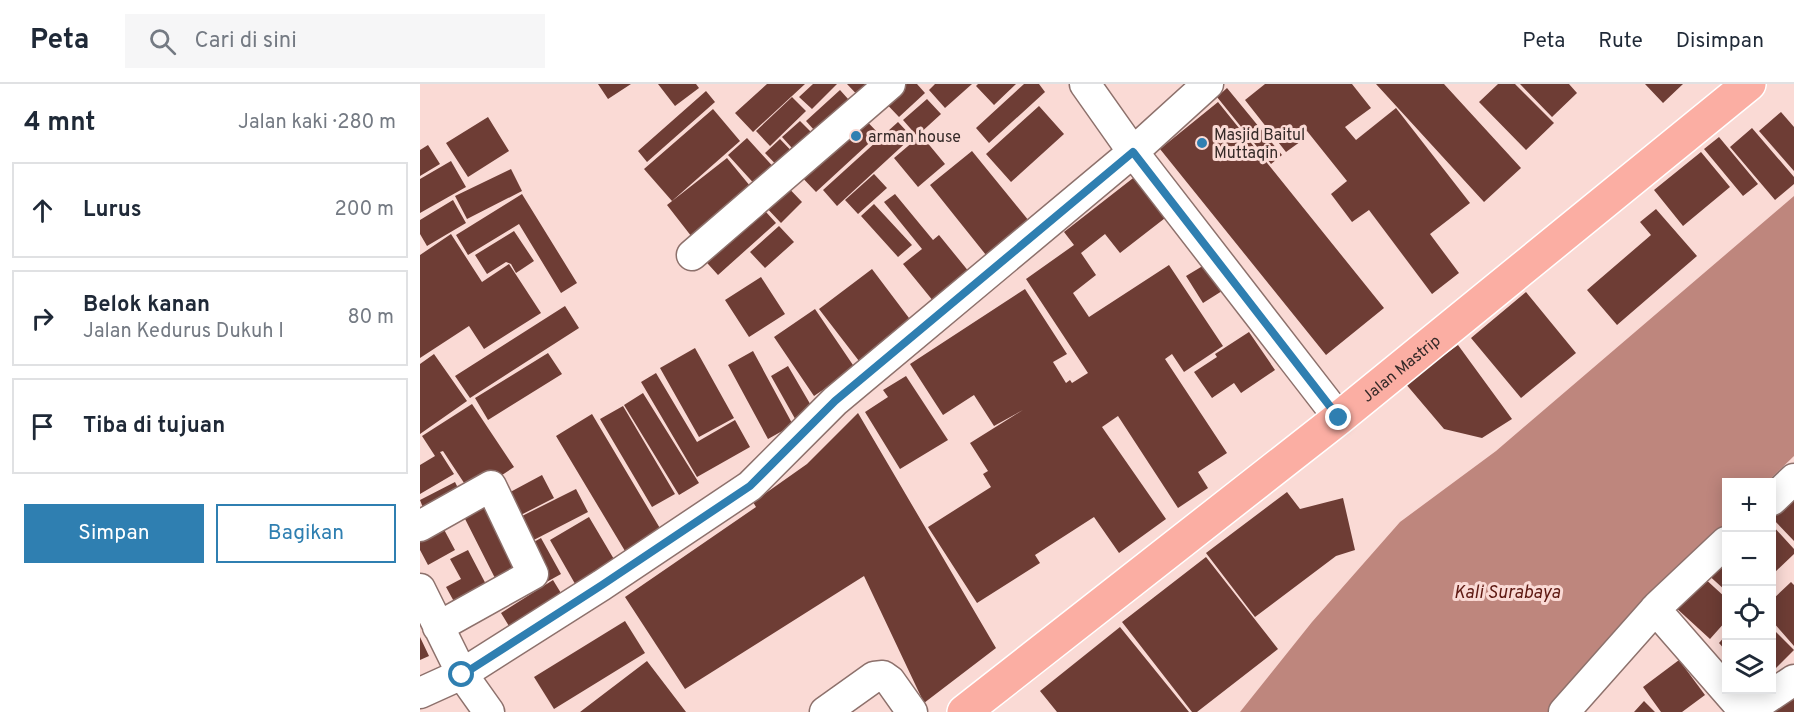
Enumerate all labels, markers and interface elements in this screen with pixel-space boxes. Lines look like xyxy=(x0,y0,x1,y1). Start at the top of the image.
search box xyxy=(125,14,545,68)
text: Peta xyxy=(30,23,89,59)
icon: search xyxy=(146,25,179,58)
text: Cari di sini xyxy=(194,28,297,55)
text: Peta xyxy=(1522,28,1565,55)
text: Rute xyxy=(1598,28,1643,55)
text: Disimpan xyxy=(1676,28,1764,55)
text: 4 mnt xyxy=(24,107,95,140)
text: Jalan kaki · 280 m xyxy=(238,110,396,136)
place label: Masjid Baitul Muttaqin xyxy=(1214,126,1305,164)
place label: arman house xyxy=(868,128,961,148)
marker: arman house xyxy=(849,129,863,143)
marker: Masjid Baitul Muttaqin xyxy=(1195,136,1209,150)
icon: ahead xyxy=(26,194,59,227)
text: Lurus xyxy=(83,197,142,224)
text: 200 m xyxy=(335,197,394,223)
text: Belok kanan xyxy=(83,292,210,319)
icon: right xyxy=(26,302,59,335)
text: 80 m xyxy=(348,305,394,331)
text: Jalan Kedurus Dukuh I xyxy=(83,319,284,345)
street label: Jalan Mastrip xyxy=(1358,331,1445,407)
route end xyxy=(1325,404,1351,430)
icon: arrive xyxy=(26,410,59,443)
text: Tiba di tujuan xyxy=(83,413,225,440)
map controls xyxy=(1722,478,1776,694)
button: + xyxy=(1722,478,1776,532)
button: Simpan xyxy=(24,504,204,563)
button: Bagikan xyxy=(216,504,396,563)
button: − xyxy=(1722,532,1776,586)
water label: Kali Surabaya xyxy=(1454,582,1561,605)
button: locate xyxy=(1722,586,1776,640)
button: layers xyxy=(1722,640,1776,694)
route start xyxy=(448,661,474,687)

